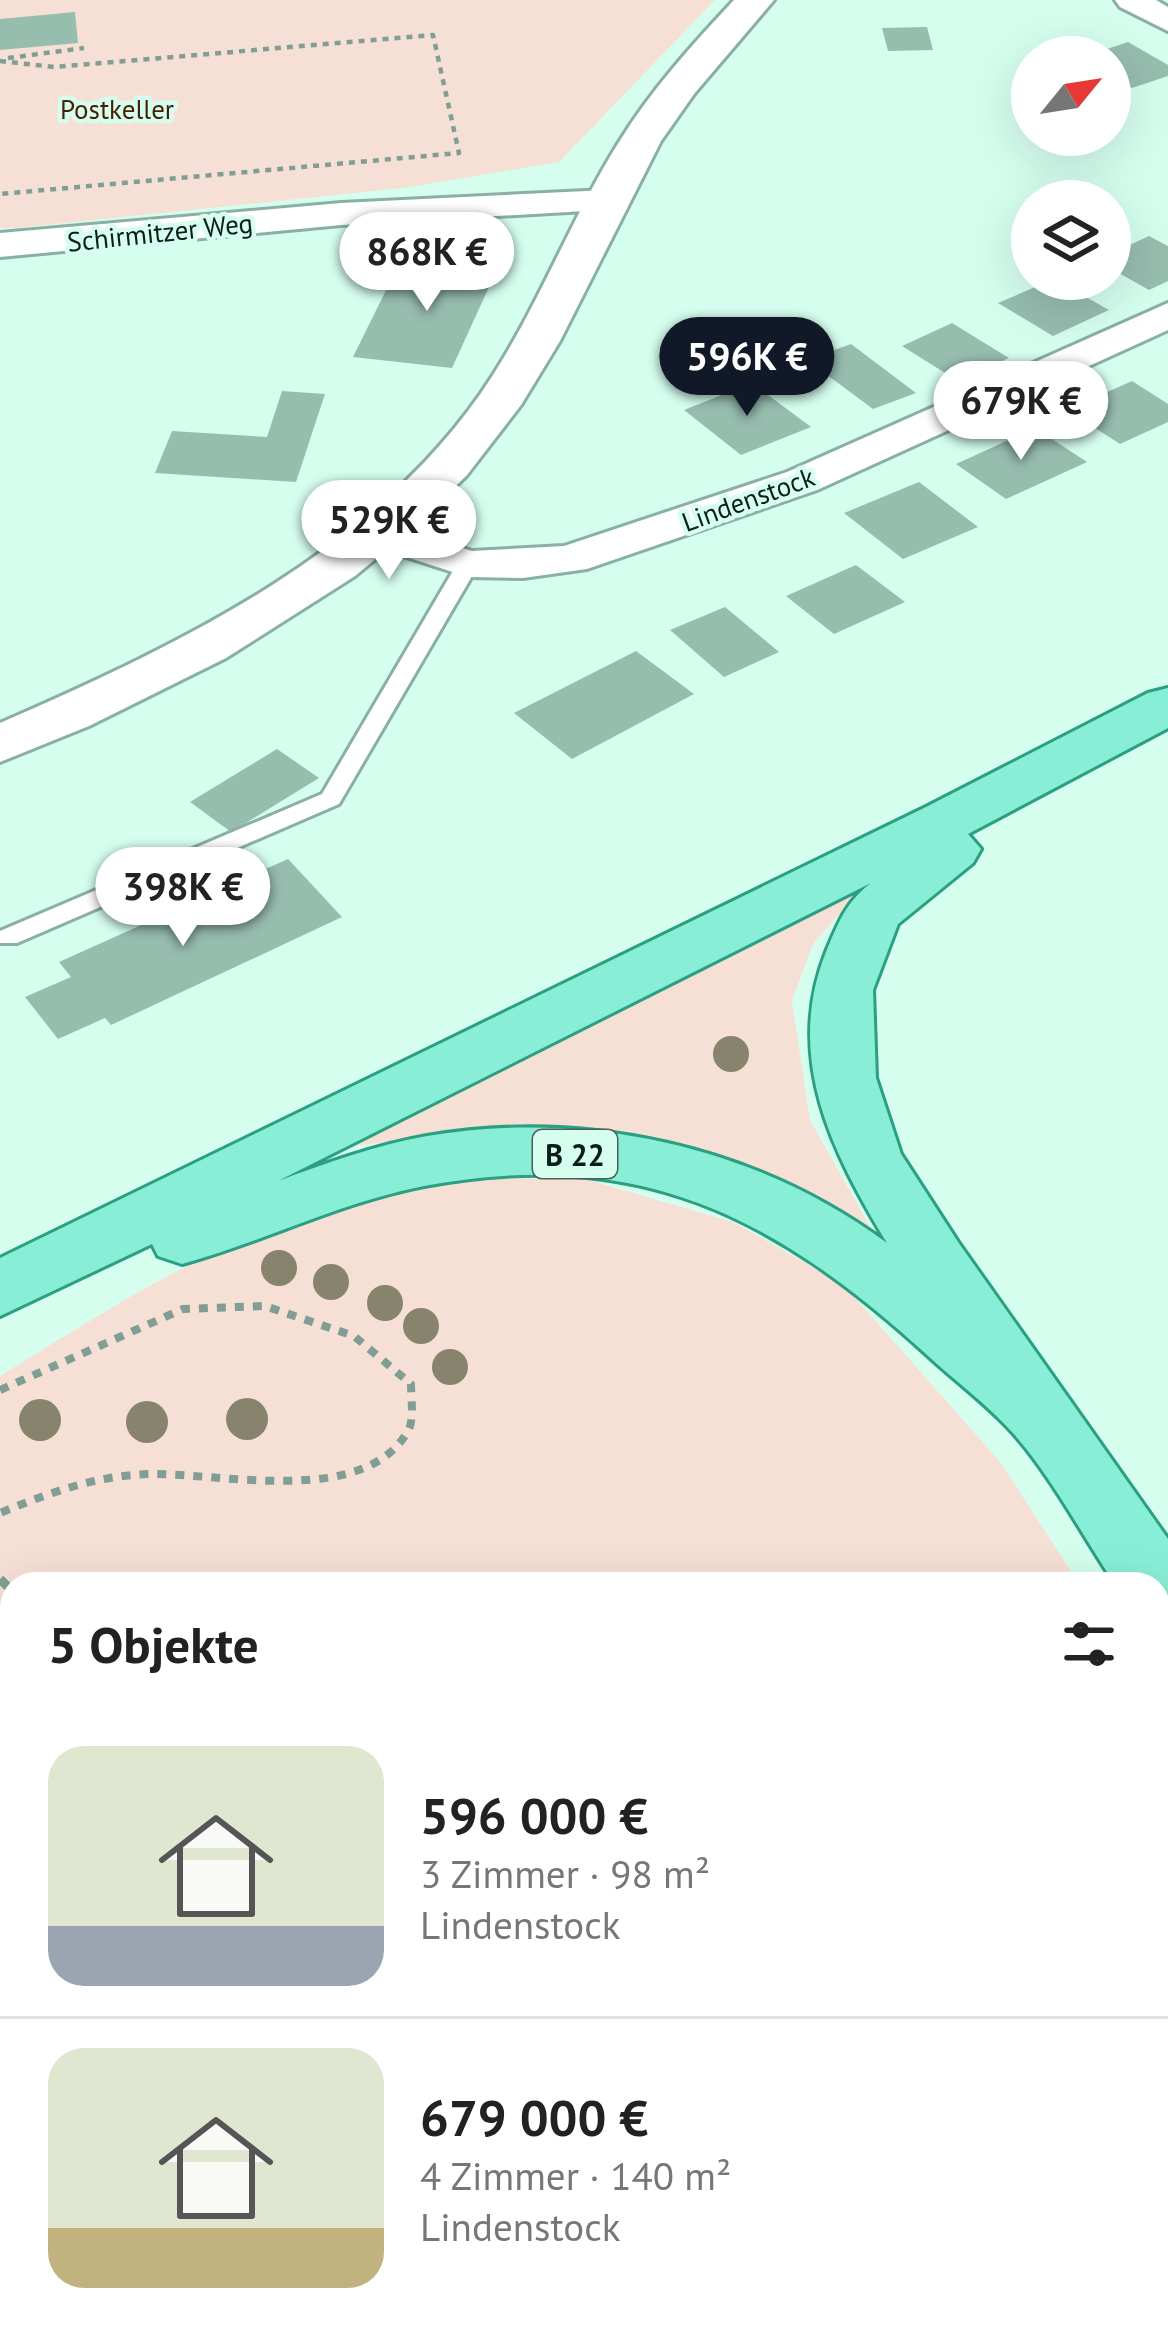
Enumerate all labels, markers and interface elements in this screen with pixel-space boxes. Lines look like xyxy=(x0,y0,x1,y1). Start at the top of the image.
north arrow xyxy=(1011,36,1131,156)
map controls xyxy=(1011,36,1131,300)
park label: Postkeller xyxy=(60,92,174,126)
button: layers xyxy=(1011,180,1131,300)
street label: Schirmitzer Weg xyxy=(66,205,254,259)
pin: 868K € xyxy=(329,212,525,314)
text: 868K € xyxy=(366,225,488,276)
pin: 596K € xyxy=(649,317,845,419)
text: 596K € xyxy=(686,330,808,381)
pin: 679K € xyxy=(923,361,1119,463)
text: 679K € xyxy=(960,374,1082,425)
street label: Lindenstock xyxy=(677,459,819,539)
pin: 529K € xyxy=(291,480,487,582)
text: 529K € xyxy=(328,493,450,544)
pin: 398K € xyxy=(85,847,281,949)
text: 398K € xyxy=(122,860,244,911)
road number: B 22 xyxy=(533,1130,617,1178)
text: 5 Objekte xyxy=(48,1611,259,1677)
icon: filters xyxy=(1056,1611,1122,1677)
text: 596 000 € xyxy=(420,1782,648,1848)
icon: home xyxy=(144,1794,288,1938)
text: 3 Zimmer · 98 m² xyxy=(420,1848,710,1899)
text: Lindenstock xyxy=(420,1899,620,1950)
text: 679 000 € xyxy=(420,2084,648,2150)
icon: home xyxy=(144,2096,288,2240)
text: 4 Zimmer · 140 m² xyxy=(420,2150,731,2201)
text: Lindenstock xyxy=(420,2201,620,2252)

